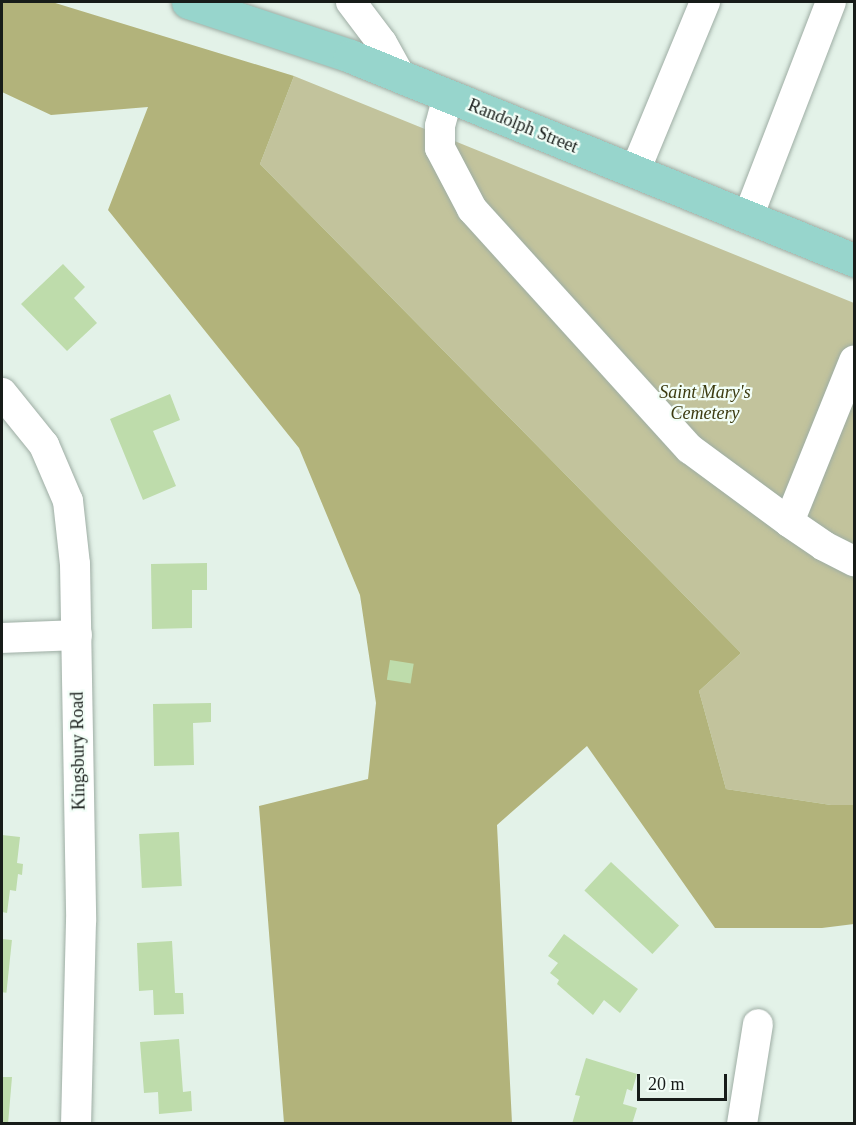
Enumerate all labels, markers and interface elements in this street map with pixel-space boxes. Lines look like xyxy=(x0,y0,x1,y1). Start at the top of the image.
street label: Randolph Street xyxy=(465,94,581,158)
park label: Saint Mary's Cemetery xyxy=(659,382,751,424)
street label: Kingsbury Road xyxy=(66,692,90,810)
scale bar xyxy=(640,1062,730,1100)
text: 20 m xyxy=(648,1074,685,1094)

